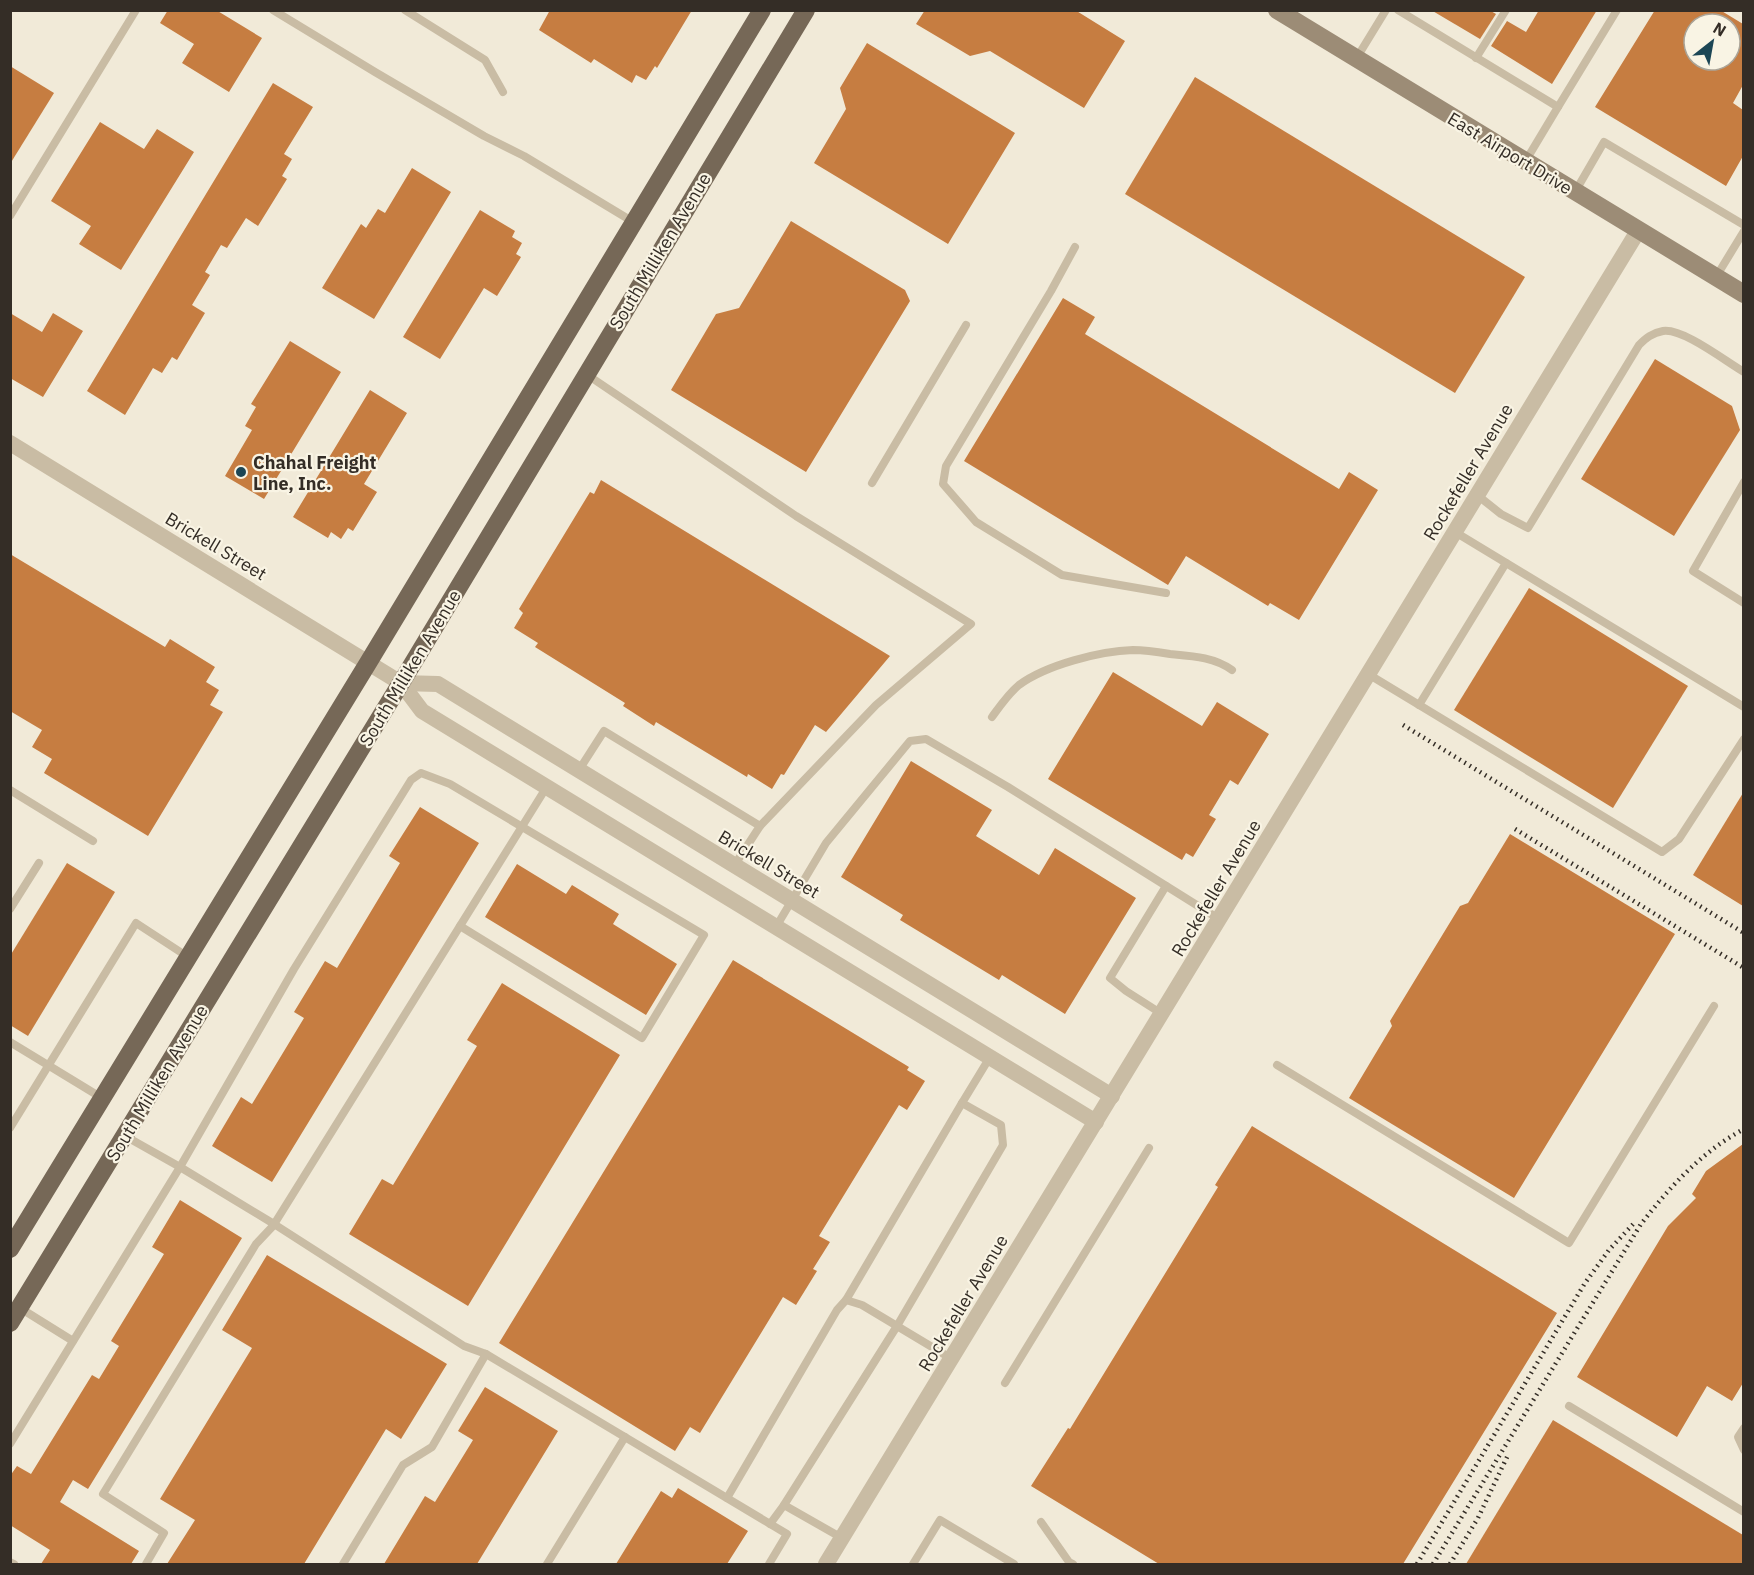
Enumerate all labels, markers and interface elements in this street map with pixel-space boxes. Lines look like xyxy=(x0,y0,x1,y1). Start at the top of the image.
north arrow xyxy=(1682,12,1742,72)
text: N xyxy=(1710,18,1730,41)
street label: East Airport Drive xyxy=(1443,107,1577,199)
street label: South Milliken Avenue xyxy=(604,168,716,333)
street label: Rockefeller Avenue xyxy=(1418,399,1518,545)
place label: Chahal Freight Line, Inc. xyxy=(253,451,376,495)
marker: Chahal Freight Line, Inc. xyxy=(234,465,248,479)
street label: Brickell Street xyxy=(161,507,271,585)
street label: South Milliken Avenue xyxy=(354,585,466,750)
street label: Rockefeller Avenue xyxy=(1166,815,1266,961)
street label: Brickell Street xyxy=(714,825,824,903)
street label: South Milliken Avenue xyxy=(101,1000,213,1165)
street label: Rockefeller Avenue xyxy=(913,1230,1013,1376)

